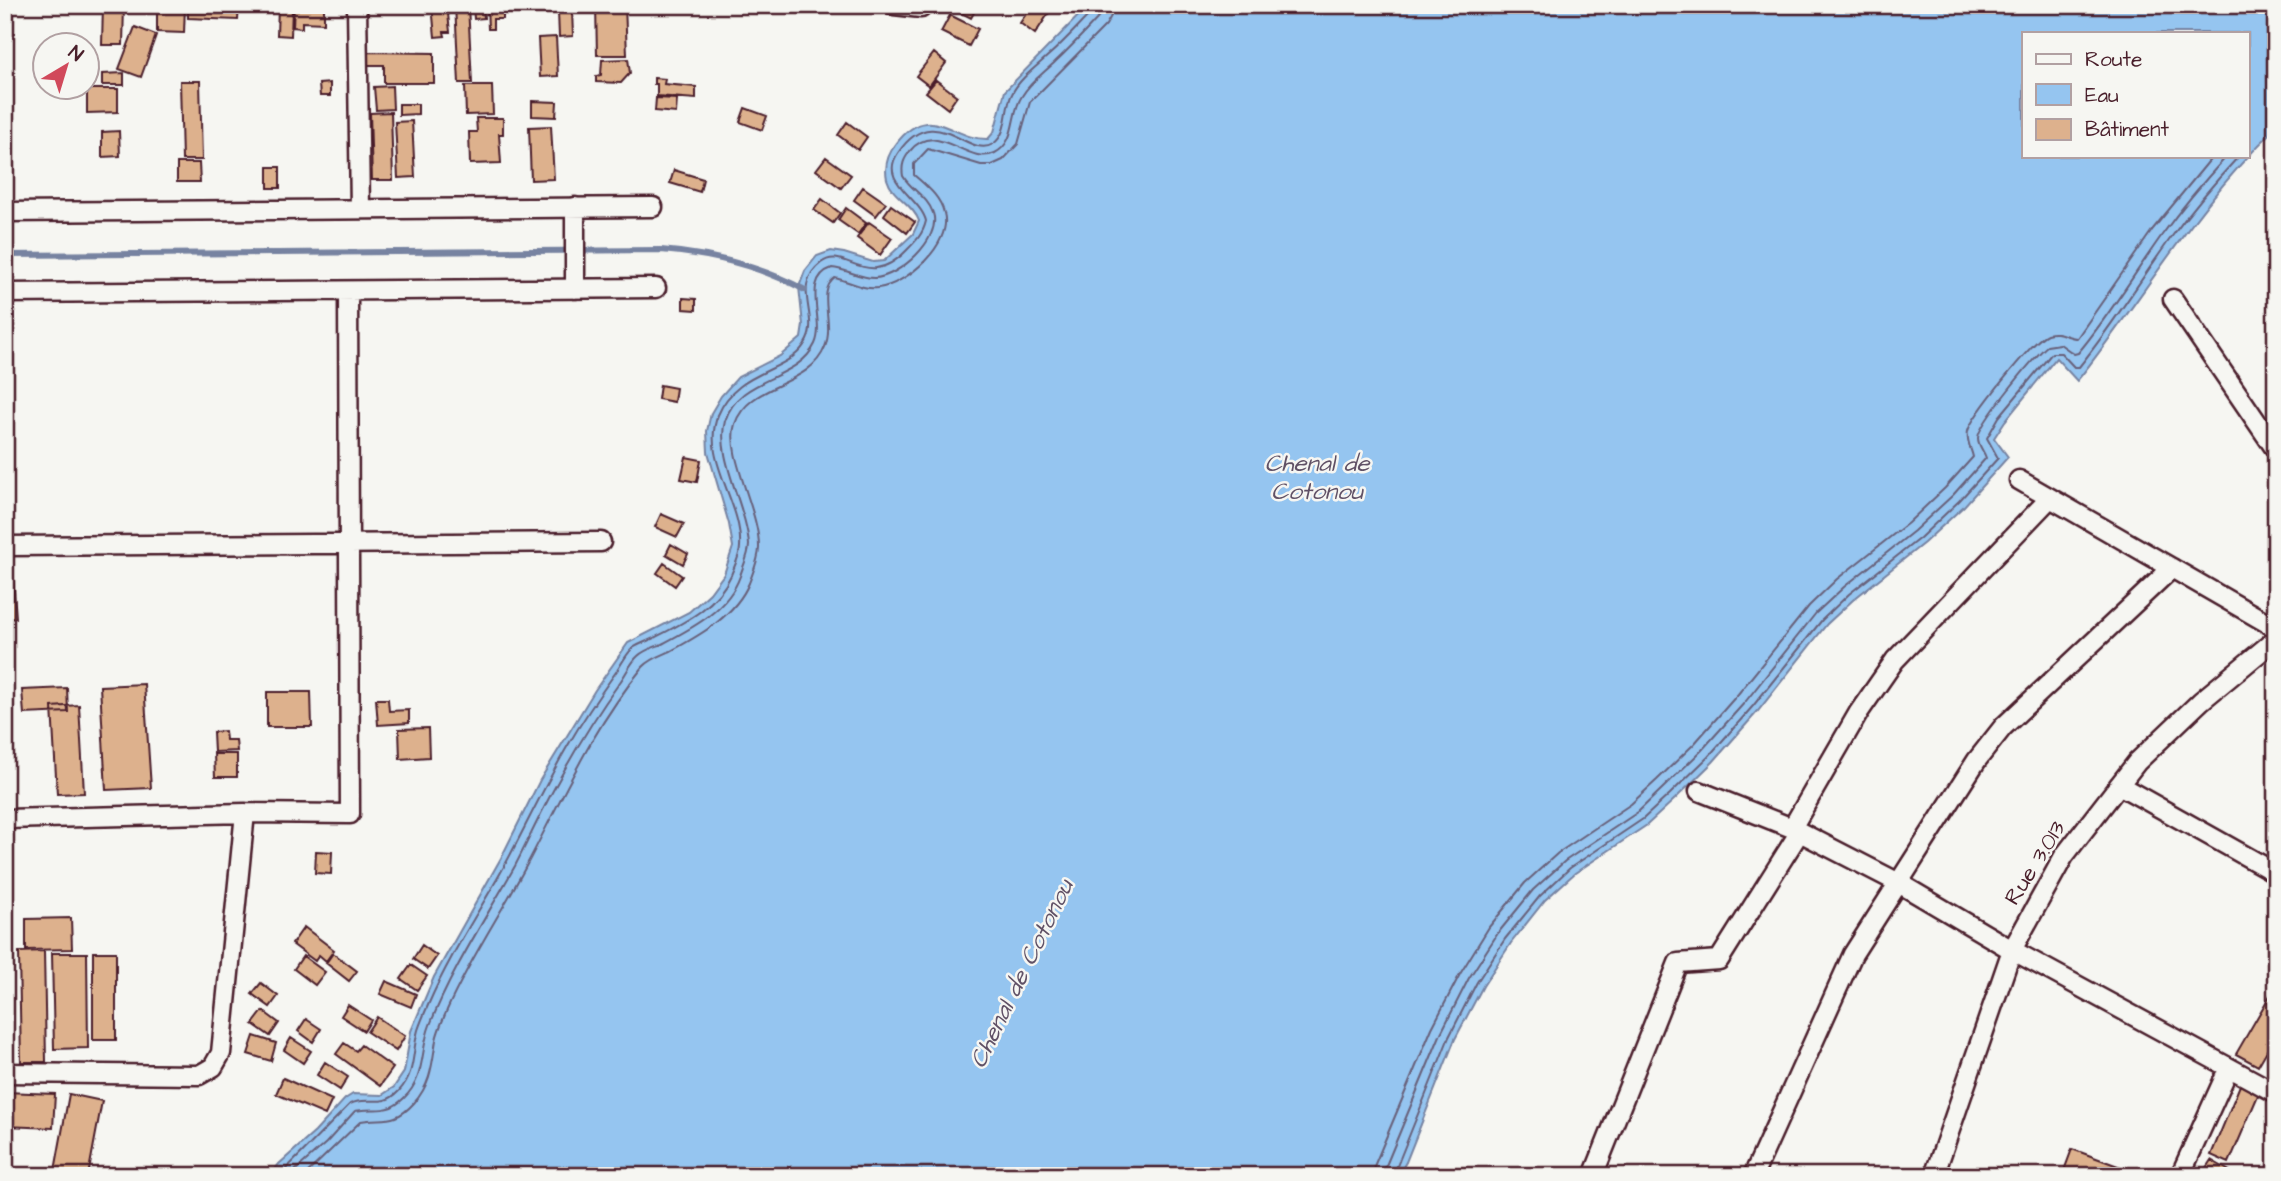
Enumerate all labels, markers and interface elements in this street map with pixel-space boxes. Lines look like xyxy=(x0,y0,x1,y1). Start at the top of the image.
north arrow xyxy=(32,32,102,102)
legend xyxy=(2022,32,2250,158)
text: N xyxy=(63,39,89,68)
text: Route xyxy=(2085,45,2142,74)
text: Eau xyxy=(2085,81,2119,110)
text: Bâtiment xyxy=(2085,115,2169,144)
water label: Chenal de Cotonou xyxy=(1265,447,1370,509)
street label: Rue 3.013 xyxy=(1997,814,2074,911)
water label: Chenal de Cotonou xyxy=(962,872,1083,1074)

